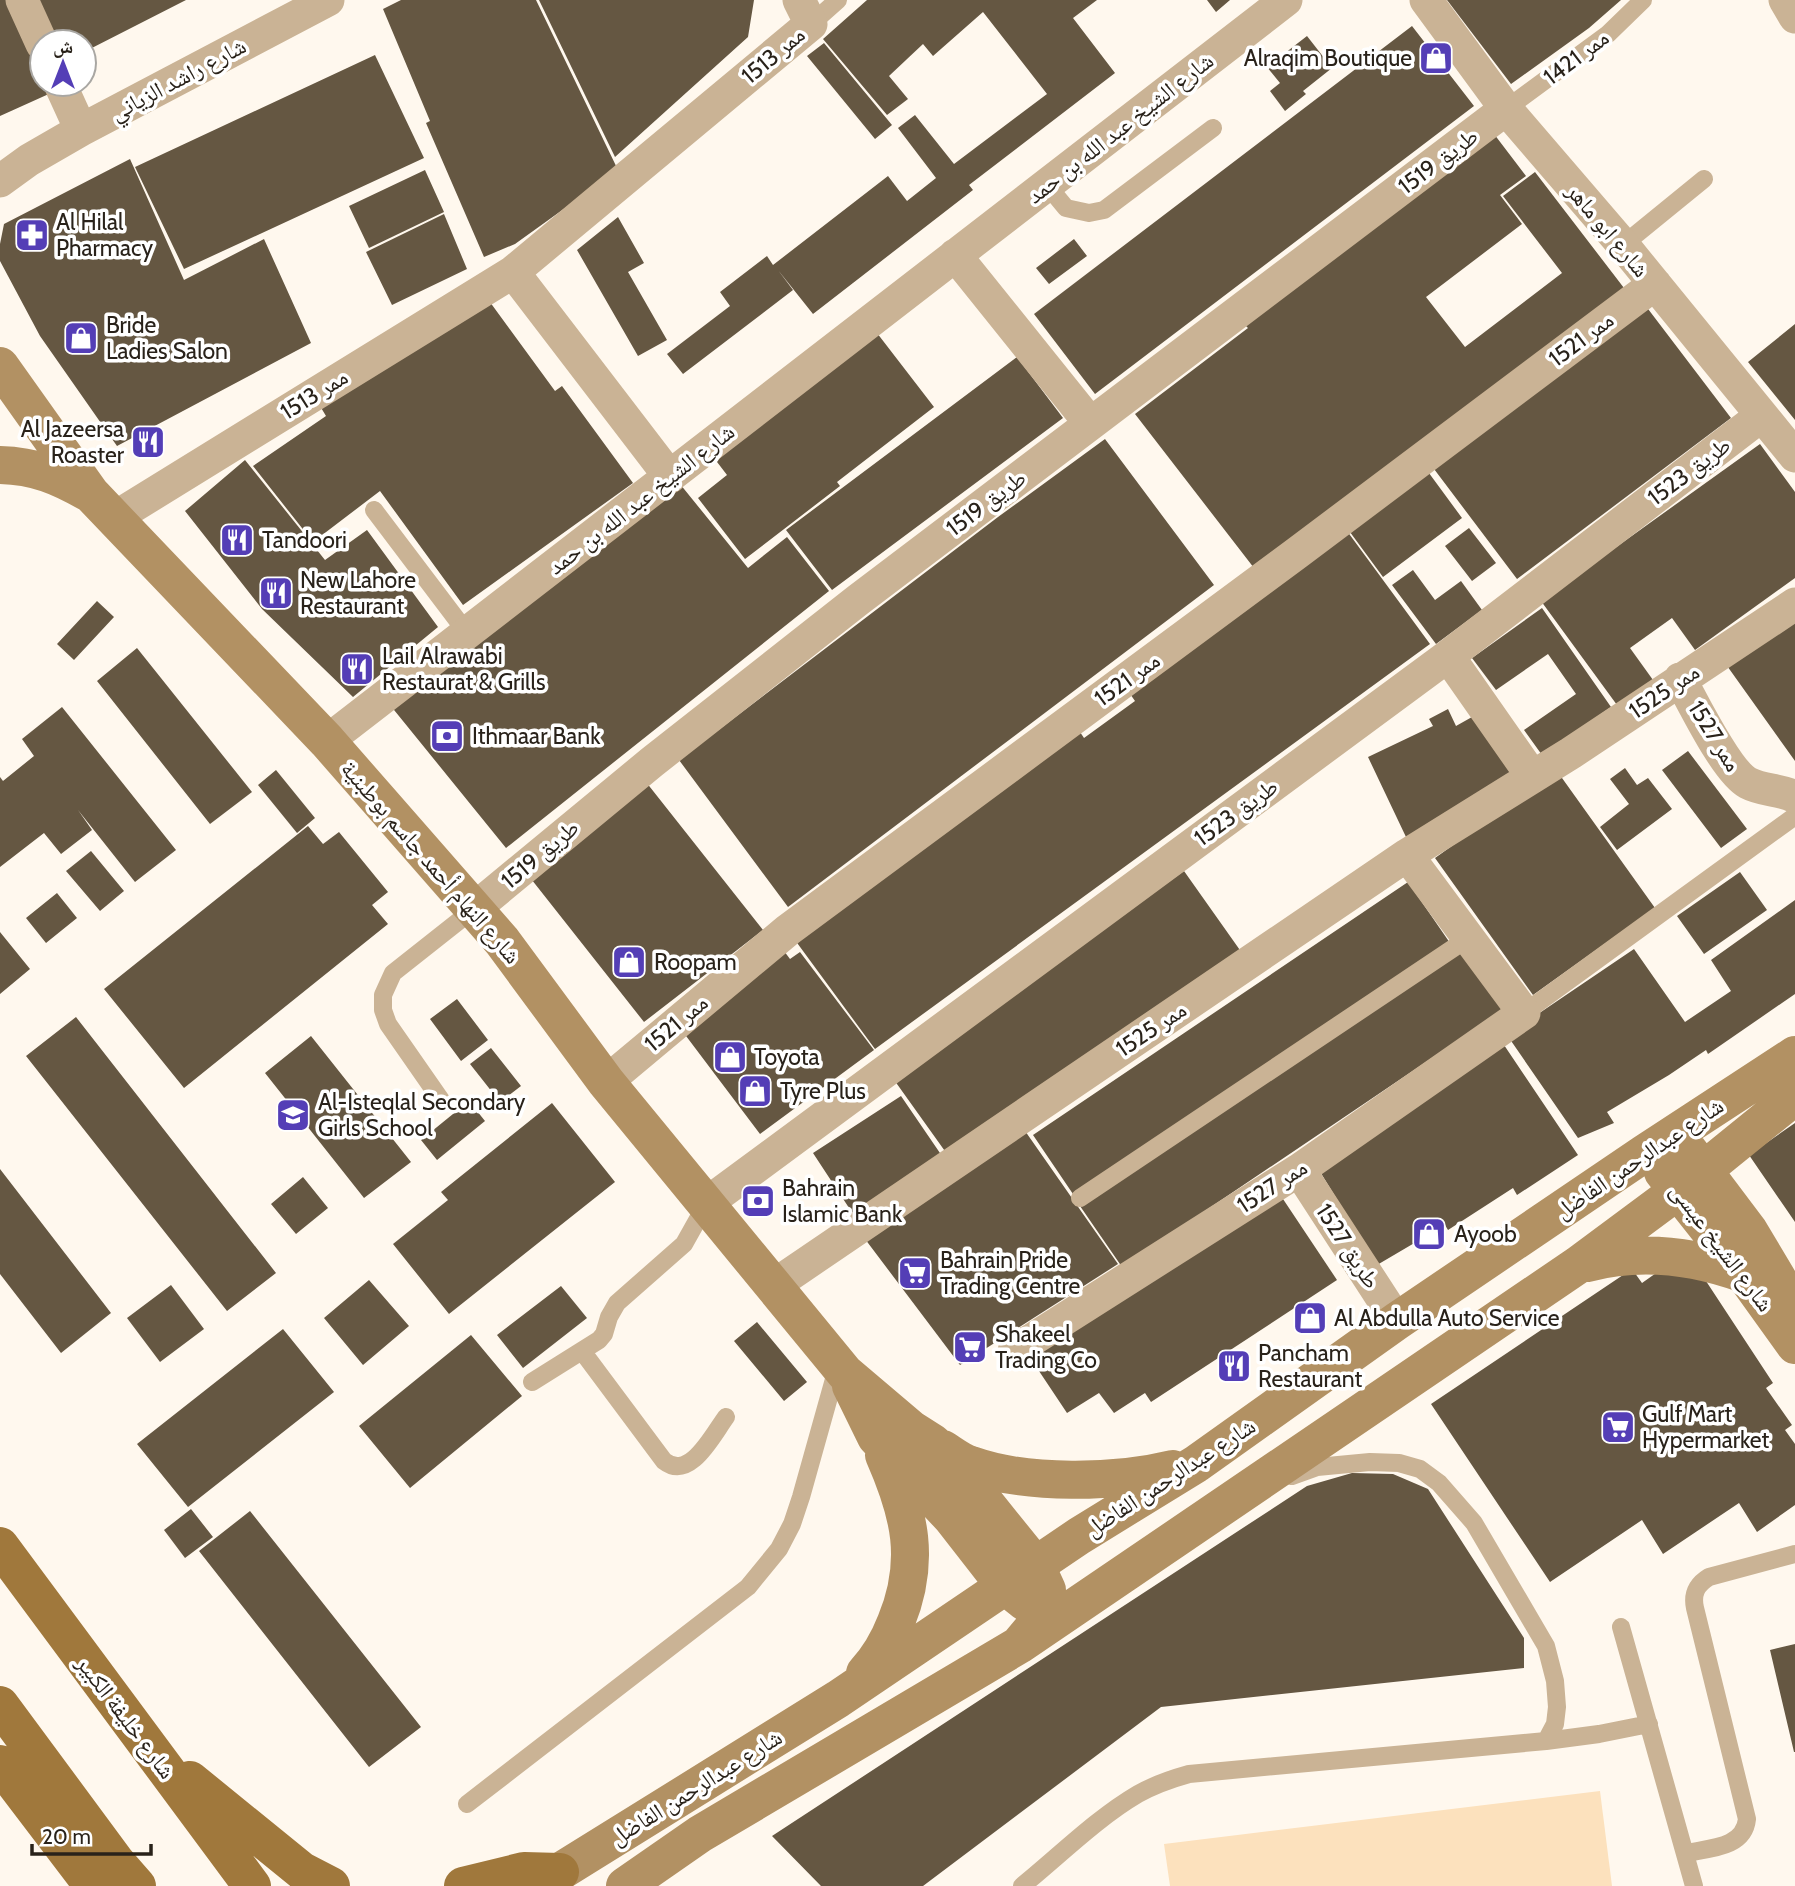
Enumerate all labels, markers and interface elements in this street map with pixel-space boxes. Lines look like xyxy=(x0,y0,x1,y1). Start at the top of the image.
street label: ممر 1513 xyxy=(736,20,810,90)
street label: ممر 1421 xyxy=(1538,23,1614,91)
north arrow xyxy=(28,28,98,98)
street label: شارع راشد الزياني xyxy=(105,31,253,131)
text: ش xyxy=(53,35,73,58)
shop icon: Alraqim Boutique xyxy=(1417,39,1455,77)
place label: Alraqim Boutique xyxy=(1244,44,1412,72)
street label: شارع الشيخ عبد الله بن حمد xyxy=(1021,46,1220,210)
street label: طريق 1519 xyxy=(1393,122,1483,200)
street label: شارع ابو ماهر xyxy=(1559,177,1655,283)
place label: Al Hilal Pharmacy xyxy=(56,208,153,262)
pharmacy icon: Al Hilal Pharmacy xyxy=(13,216,51,254)
street label: ممر 1521 xyxy=(1543,306,1619,372)
place label: Bride Ladies Salon xyxy=(106,311,228,365)
shop icon: Bride Ladies Salon xyxy=(62,319,100,357)
street label: ممر 1513 xyxy=(275,362,353,426)
place label: Al Jazeersa Roaster xyxy=(21,415,125,469)
street label: شارع الشيخ عبد الله بن حمد xyxy=(542,417,741,581)
restaurant icon: Al Jazeersa Roaster xyxy=(129,423,167,461)
street label: طريق 1523 xyxy=(1642,431,1736,511)
street label: طريق 1519 xyxy=(941,464,1031,542)
restaurant icon: Tandoori xyxy=(218,521,256,559)
place label: Tandoori xyxy=(262,526,347,554)
place label: New Lahore Restaurant xyxy=(300,566,416,620)
restaurant icon: New Lahore Restaurant xyxy=(257,574,295,612)
place label: Lail Alrawabi Restaurat & Grills xyxy=(382,642,545,696)
street label: ممر 1521 xyxy=(1089,646,1165,712)
restaurant icon: Lail Alrawabi Restaurat & Grills xyxy=(338,650,376,688)
street label: ممر 1525 xyxy=(1623,657,1705,725)
street label: ممر 1527 xyxy=(1682,695,1748,777)
bank icon: Ithmaar Bank xyxy=(428,717,466,755)
place label: Ithmaar Bank xyxy=(472,722,601,750)
street label: شارع النهام أحمد جاسم بوطبنية xyxy=(334,755,527,971)
street label: طريق 1523 xyxy=(1189,772,1283,852)
street label: طريق 1519 xyxy=(495,813,585,895)
shop icon: Roopam xyxy=(610,943,648,981)
place label: Roopam xyxy=(654,948,737,976)
street label: ممر 1521 xyxy=(639,989,713,1057)
street label: ممر 1525 xyxy=(1110,995,1192,1063)
shop icon: Toyota xyxy=(711,1038,749,1076)
place label: Toyota xyxy=(754,1043,820,1071)
shop icon: Tyre Plus xyxy=(736,1072,774,1110)
place label: Tyre Plus xyxy=(780,1077,866,1105)
place label: Al-Isteqlal Secondary Girls School xyxy=(318,1088,526,1142)
street label: شارع عبدالرحمن الفاضل xyxy=(1549,1091,1729,1226)
school or university icon: Al-Isteqlal Secondary Girls School xyxy=(274,1096,312,1134)
street label: ممر 1527 xyxy=(1232,1153,1312,1219)
place label: Bahrain Islamic Bank xyxy=(782,1174,903,1228)
street label: شارع الشيخ عيسى xyxy=(1664,1177,1780,1318)
bank icon: Bahrain Islamic Bank xyxy=(739,1182,777,1220)
street label: طريق 1527 xyxy=(1310,1198,1386,1294)
shop icon: Ayoob xyxy=(1410,1215,1448,1253)
place label: Ayoob xyxy=(1454,1220,1517,1248)
place label: Bahrain Pride Trading Centre xyxy=(940,1246,1081,1300)
supermarket icon: Bahrain Pride Trading Centre xyxy=(896,1254,934,1292)
shop icon: Al Abdulla Auto Service xyxy=(1291,1299,1329,1337)
place label: Al Abdulla Auto Service xyxy=(1334,1304,1560,1332)
place label: Shakeel Trading Co xyxy=(995,1320,1097,1374)
supermarket icon: Shakeel Trading Co xyxy=(951,1328,989,1366)
place label: Pancham Restaurant xyxy=(1258,1339,1362,1393)
restaurant icon: Pancham Restaurant xyxy=(1215,1347,1253,1385)
place label: Gulf Mart Hypermarket xyxy=(1642,1400,1770,1454)
supermarket icon: Gulf Mart Hypermarket xyxy=(1599,1408,1637,1446)
street label: شارع عبدالرحمن الفاضل xyxy=(1080,1412,1261,1543)
street label: شارع خليفة الكبير xyxy=(69,1649,181,1785)
street label: شارع عبدالرحمن الفاضل xyxy=(605,1723,788,1852)
scale bar xyxy=(32,1812,150,1856)
text: 20 m xyxy=(42,1824,91,1849)

